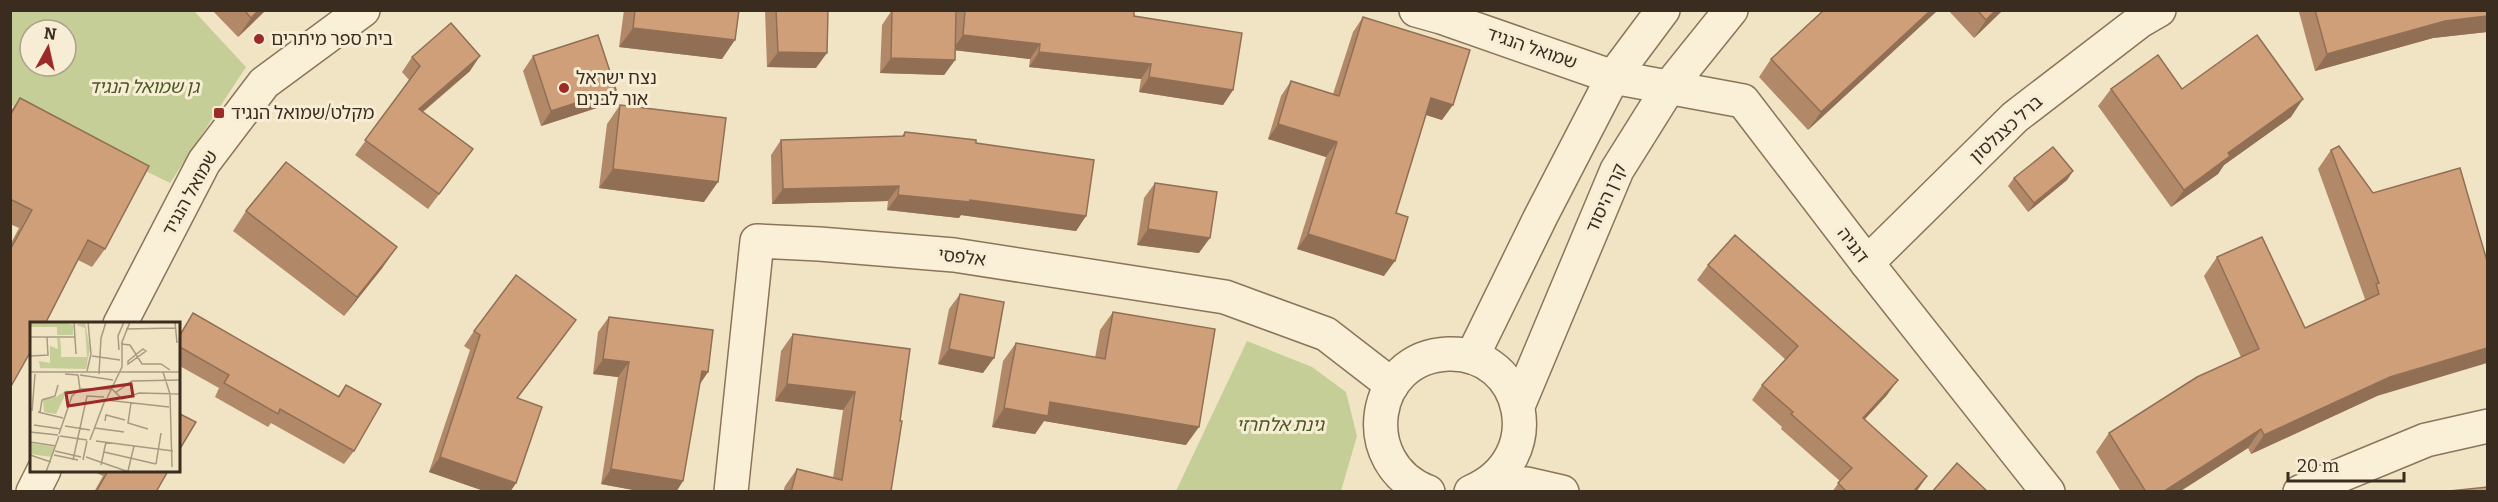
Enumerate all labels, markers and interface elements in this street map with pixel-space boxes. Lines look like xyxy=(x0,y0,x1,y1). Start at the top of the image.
north arrow xyxy=(18,18,78,78)
street label: שמואל הנגיד xyxy=(1484,22,1580,74)
text: N xyxy=(43,23,57,44)
place label: בית ספר מיתרים xyxy=(271,28,393,50)
marker: בית ספר מיתרים xyxy=(252,32,266,46)
place label: נצח ישראל אור לבנים xyxy=(576,67,657,110)
park label: גן שמואל הנגיד xyxy=(89,76,200,98)
marker: נצח ישראל אור לבנים xyxy=(557,81,571,95)
street label: ברל כצנלסון xyxy=(1965,91,2047,167)
place label: מקלט/שמואל הנגיד xyxy=(231,102,374,124)
marker: מקלט/שמואל הנגיד xyxy=(212,106,226,120)
street label: שמואל הנגיד xyxy=(158,147,222,239)
street label: קרן היסוד xyxy=(1581,160,1631,236)
street label: דגניה xyxy=(1832,223,1874,268)
street label: אלפסי xyxy=(937,243,987,271)
inset map xyxy=(30,322,180,472)
park label: גינת אלחרזי xyxy=(1236,414,1325,436)
scale bar xyxy=(2288,445,2404,483)
text: 20 m xyxy=(2297,455,2339,477)

